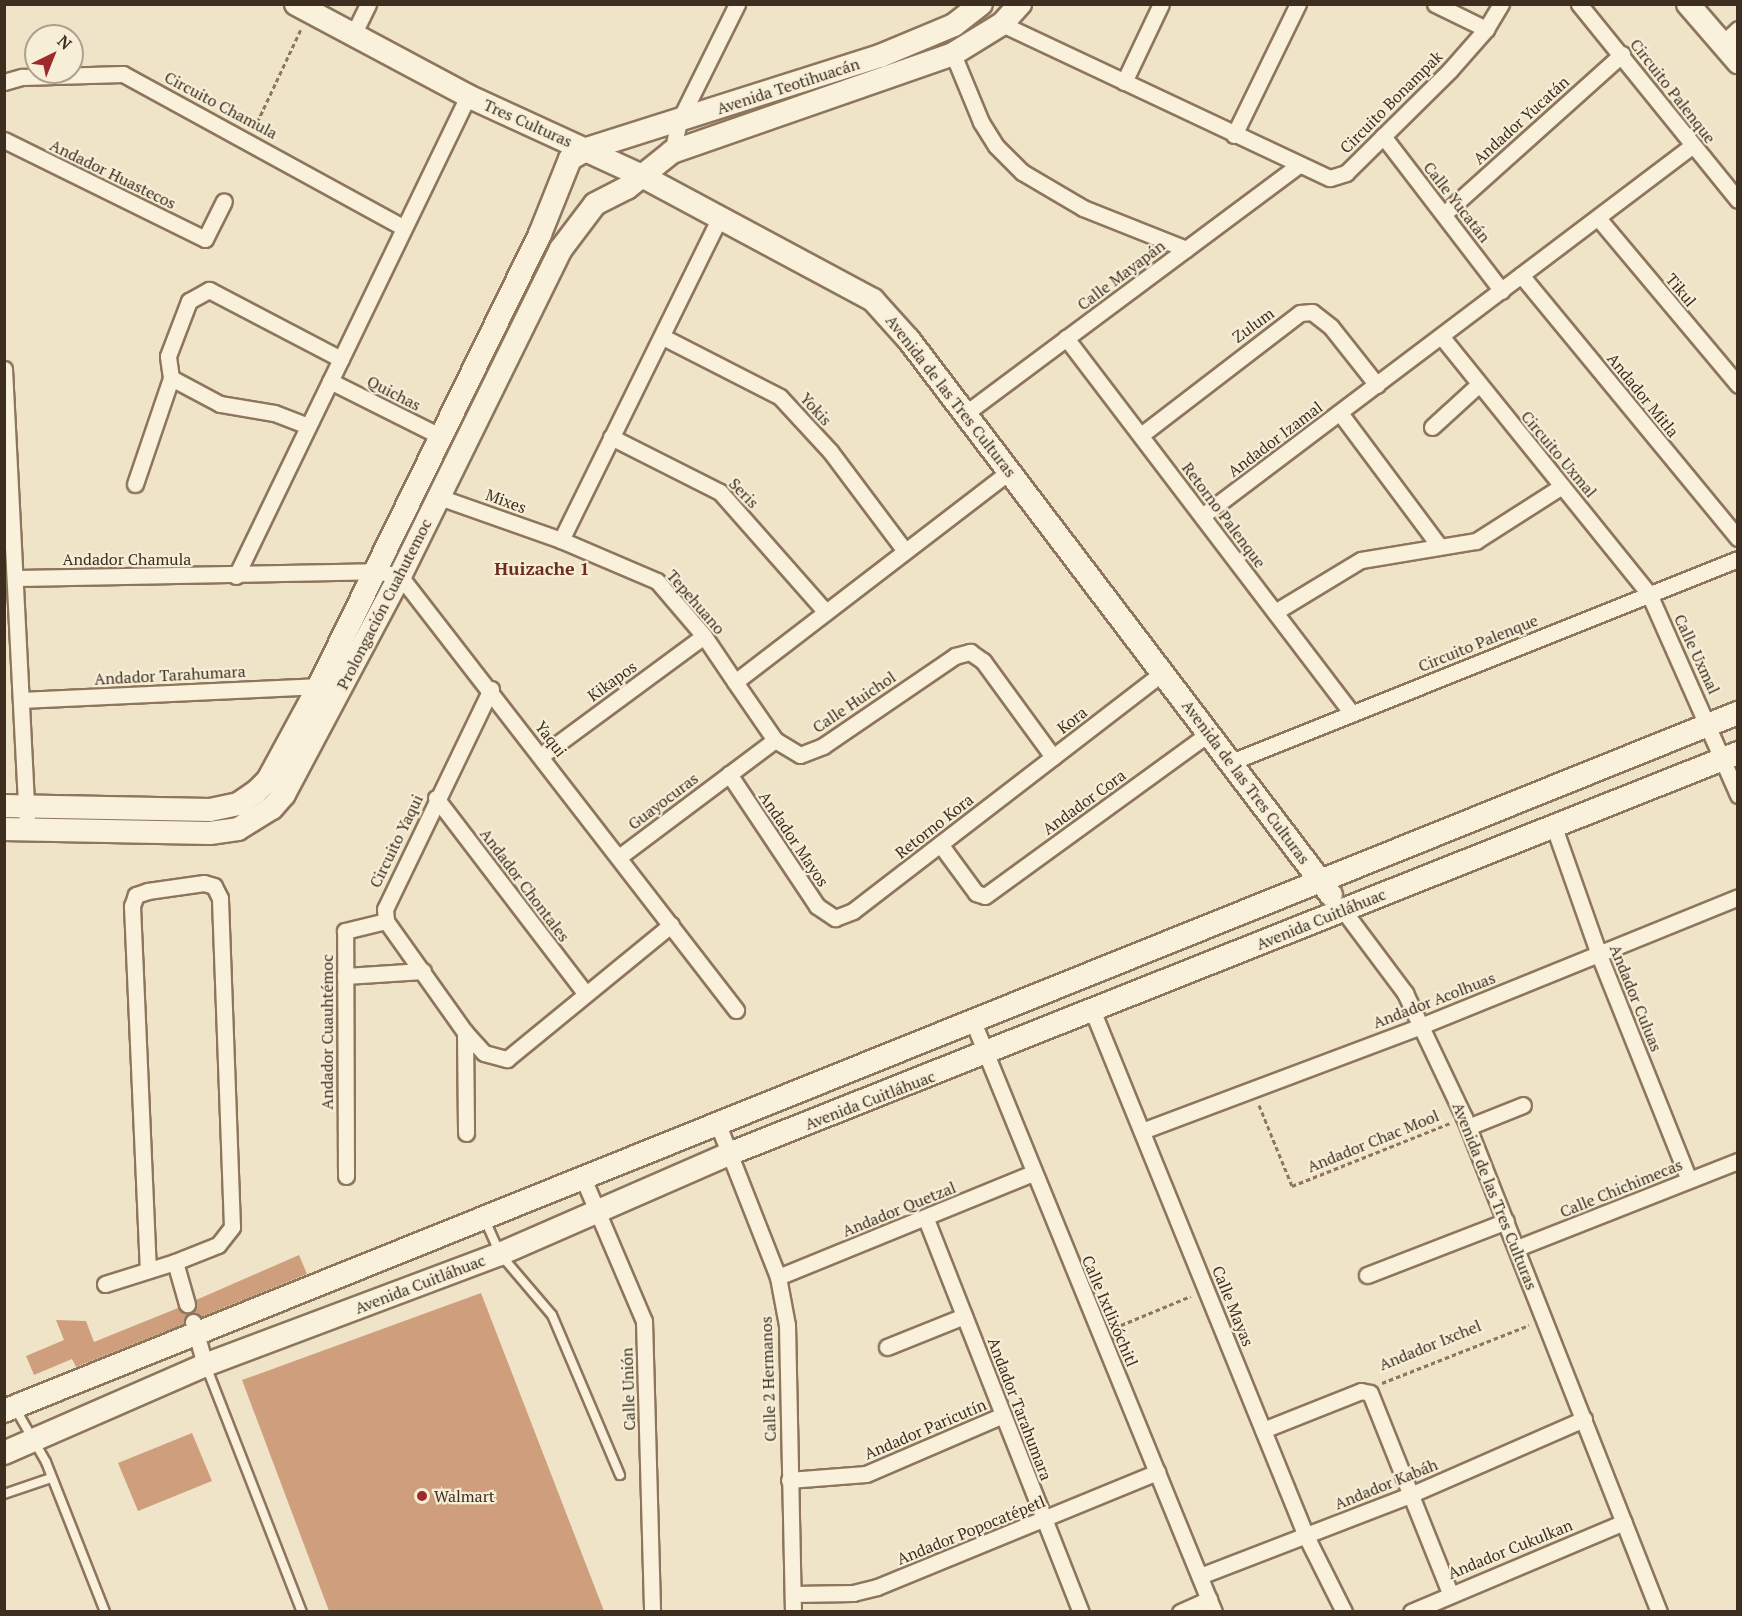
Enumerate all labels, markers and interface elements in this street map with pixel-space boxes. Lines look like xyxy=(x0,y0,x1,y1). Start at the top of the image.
north arrow xyxy=(24,24,84,84)
text: N xyxy=(53,30,77,54)
street label: Circuito Palenque xyxy=(1626,35,1720,147)
street label: Circuito Bonampak xyxy=(1336,47,1446,157)
street label: Avenida Teotihuacán xyxy=(714,54,862,118)
street label: Circuito Chamula xyxy=(161,67,281,143)
street label: Andador Yucatán xyxy=(1469,72,1573,168)
street label: Tres Culturas xyxy=(481,95,575,151)
street label: Andador Huastecos xyxy=(47,135,179,213)
street label: Calle Yucatán xyxy=(1420,158,1494,246)
street label: Calle Mayapán xyxy=(1073,236,1169,314)
street label: Tikul xyxy=(1662,270,1700,310)
street label: Zulum xyxy=(1228,303,1278,347)
street label: Avenida de las Tres Culturas xyxy=(882,311,1020,481)
street label: Andador Mitla xyxy=(1603,349,1683,441)
street label: Quichas xyxy=(364,371,424,415)
street label: Yokis xyxy=(796,389,836,429)
street label: Andador Izamal xyxy=(1224,397,1326,481)
street label: Circuito Uxmal xyxy=(1517,407,1601,501)
street label: Retorno Palenque xyxy=(1178,458,1270,572)
street label: Seris xyxy=(725,474,763,512)
street label: Mixes xyxy=(483,485,529,517)
street label: Prolongación Cuahutemoc xyxy=(333,515,435,693)
street label: Andador Chamula xyxy=(63,549,191,569)
district label: Huizache 1 xyxy=(494,557,590,579)
street label: Tepehuano xyxy=(663,566,729,638)
street label: Circuito Palenque xyxy=(1415,610,1541,676)
street label: Calle Uxmal xyxy=(1670,611,1724,697)
street label: Kikapos xyxy=(584,657,640,705)
street label: Andador Tarahumara xyxy=(94,661,246,689)
street label: Calle Huichol xyxy=(809,667,899,737)
street label: Avenida de las Tres Culturas xyxy=(1178,696,1314,868)
street label: Kora xyxy=(1053,702,1091,738)
street label: Yaqui xyxy=(531,717,571,761)
street label: Andador Cora xyxy=(1039,765,1129,839)
street label: Guayocuras xyxy=(624,768,702,834)
street label: Andador Mayos xyxy=(755,788,833,890)
street label: Retorno Kora xyxy=(891,790,977,862)
street label: Circuito Yaqui xyxy=(365,791,427,891)
street label: Andador Chontales xyxy=(476,825,574,945)
street label: Avenida Cuitláhuac xyxy=(1253,884,1389,954)
street label: Andador Culuas xyxy=(1606,942,1666,1054)
street label: Andador Cuauhtémoc xyxy=(317,954,337,1110)
street label: Andador Acolhuas xyxy=(1370,968,1498,1032)
street label: Avenida Cuitláhuac xyxy=(802,1066,938,1134)
street label: Avenida de las Tres Culturas xyxy=(1449,1100,1541,1292)
street label: Andador Chac Mool xyxy=(1304,1106,1442,1176)
street label: Calle Chichimecas xyxy=(1557,1155,1685,1221)
street label: Andador Quetzal xyxy=(839,1177,959,1241)
street label: Avenida Cuitláhuac xyxy=(352,1250,488,1318)
street label: Calle Ixtlixóchitl xyxy=(1078,1253,1142,1369)
street label: Calle Mayas xyxy=(1208,1263,1258,1349)
street label: Calle 2 Hermanos xyxy=(756,1316,780,1442)
street label: Andador Ixchel xyxy=(1376,1316,1484,1374)
street label: Andador Tarahumara xyxy=(984,1335,1056,1483)
street label: Calle Unión xyxy=(617,1347,639,1431)
street label: Andador Paricutín xyxy=(861,1395,989,1463)
street label: Andador Kabáh xyxy=(1332,1455,1440,1513)
place label: Walmart xyxy=(434,1486,495,1506)
marker: Walmart xyxy=(415,1489,429,1503)
street label: Andador Popocatépetl xyxy=(894,1491,1048,1569)
street label: Andador Cukulkan xyxy=(1445,1515,1575,1583)

